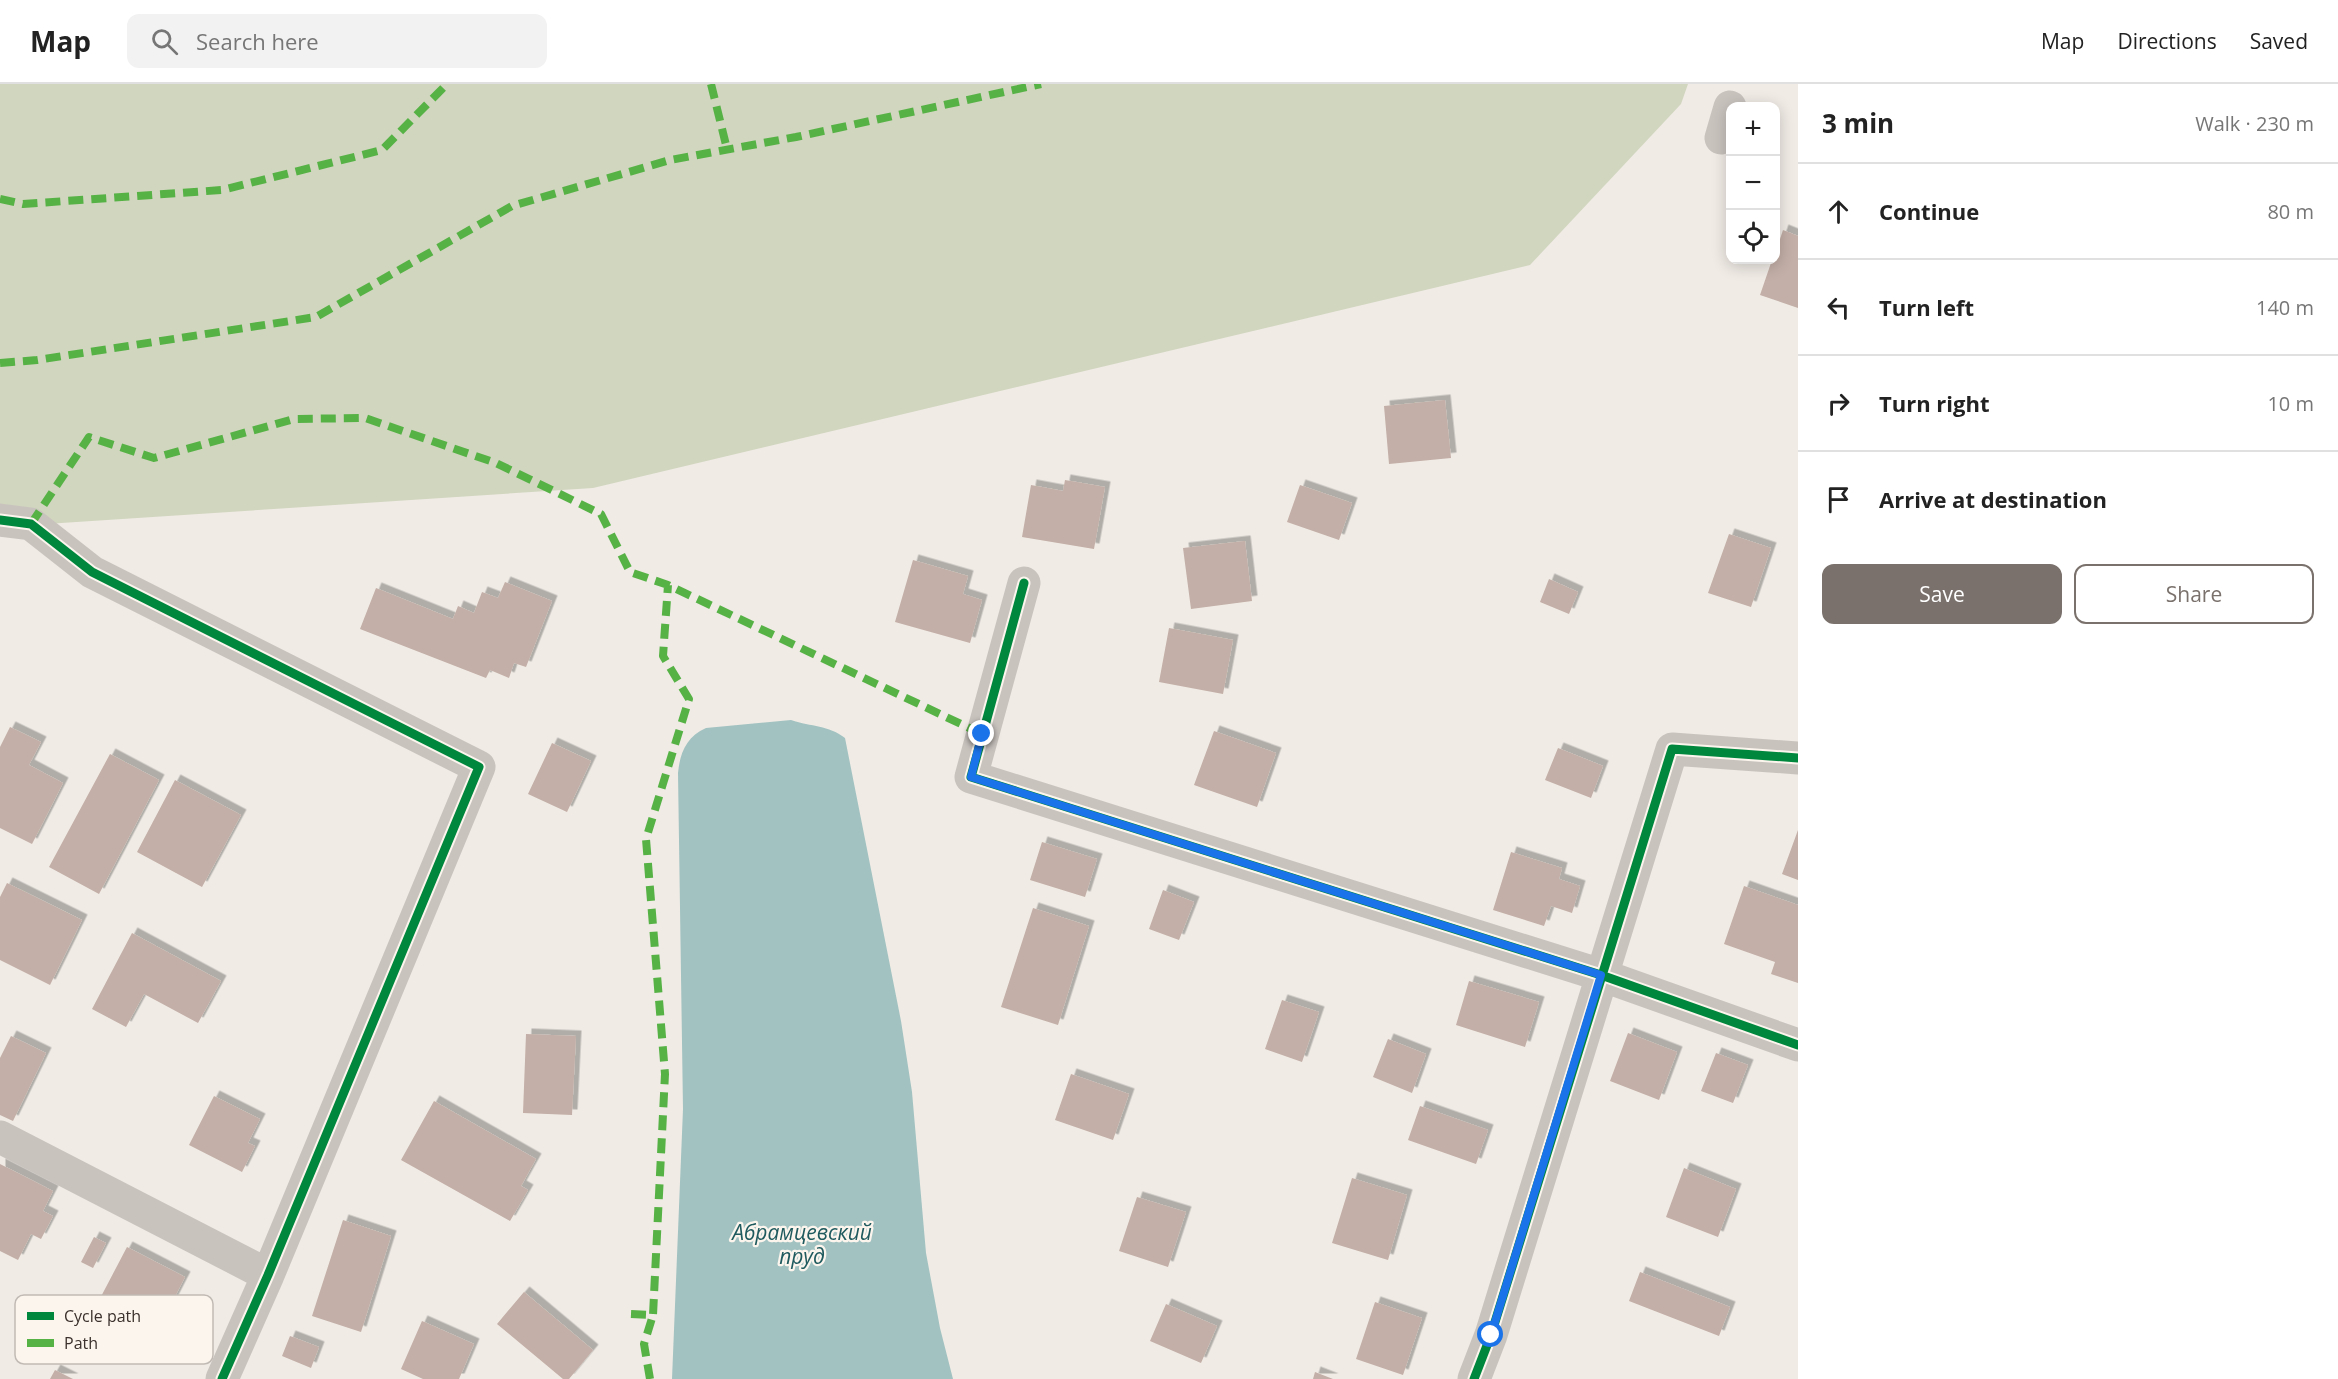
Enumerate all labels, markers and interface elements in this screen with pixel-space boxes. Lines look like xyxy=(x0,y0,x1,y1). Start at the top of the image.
search box xyxy=(127,14,547,68)
text: Map xyxy=(30,22,91,60)
icon: search xyxy=(148,25,181,58)
text: Search here xyxy=(196,26,319,56)
text: Map xyxy=(2041,27,2084,55)
text: Directions xyxy=(2117,27,2217,55)
text: Saved xyxy=(2250,27,2308,55)
map controls xyxy=(1726,102,1780,264)
button: + xyxy=(1726,102,1780,156)
text: 3 min xyxy=(1822,105,1894,141)
text: Walk · 230 m xyxy=(2195,110,2314,137)
button: − xyxy=(1726,156,1780,210)
icon: ahead xyxy=(1822,195,1855,228)
text: Continue xyxy=(1879,196,1979,226)
text: 80 m xyxy=(2267,198,2314,225)
button: locate xyxy=(1726,210,1780,264)
icon: left xyxy=(1822,291,1855,324)
text: Turn left xyxy=(1879,292,1974,322)
text: 140 m xyxy=(2256,294,2314,321)
icon: right xyxy=(1822,387,1855,420)
text: Turn right xyxy=(1879,388,1990,418)
text: 10 m xyxy=(2267,390,2314,417)
icon: arrive xyxy=(1822,483,1855,516)
text: Arrive at destination xyxy=(1879,484,2107,514)
button: Save xyxy=(1822,564,2062,624)
button: Share xyxy=(2074,564,2314,624)
route end xyxy=(968,720,994,746)
water label: Абрамцевский пруд xyxy=(730,1218,872,1270)
legend xyxy=(15,1295,213,1364)
text: Cycle path xyxy=(64,1305,141,1327)
route start xyxy=(1477,1321,1503,1347)
text: Path xyxy=(64,1332,98,1354)

